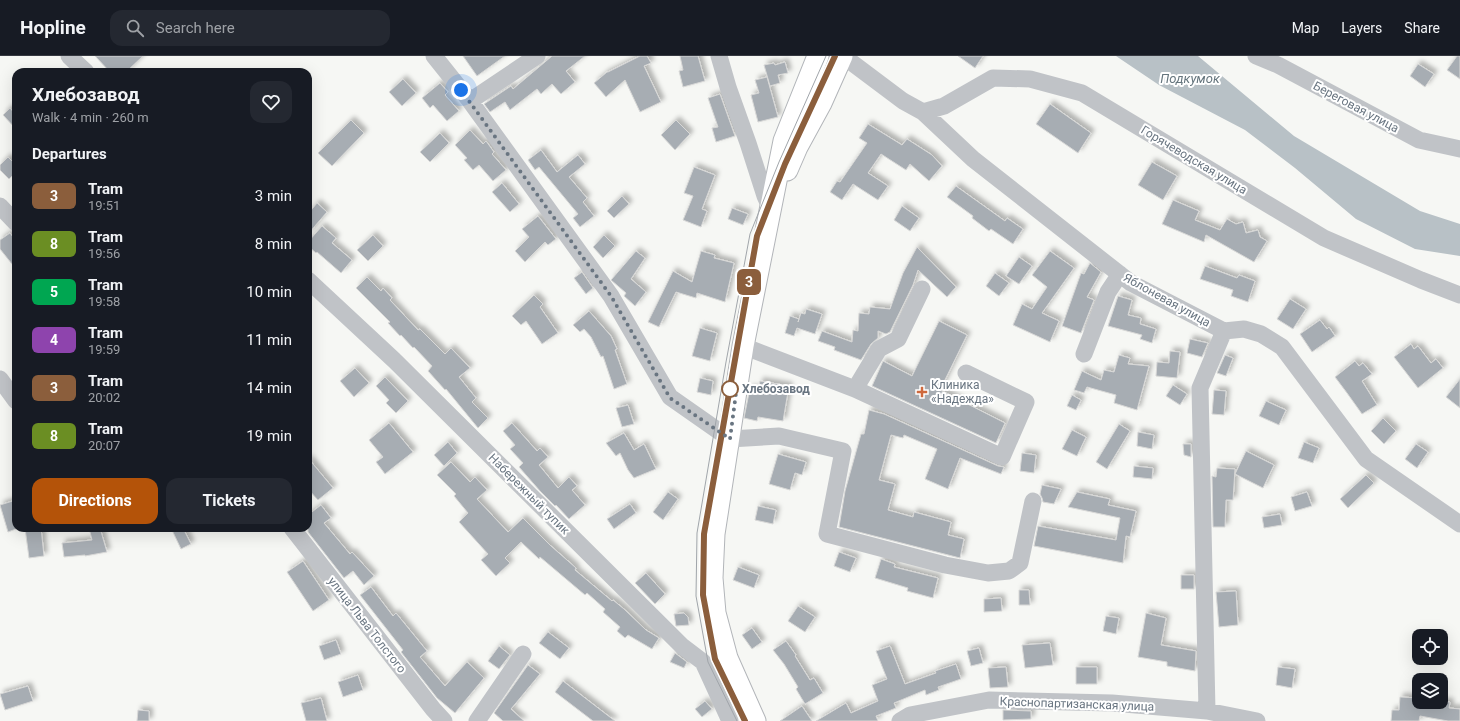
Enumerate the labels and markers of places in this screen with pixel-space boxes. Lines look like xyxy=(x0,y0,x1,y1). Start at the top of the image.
place label: Клиника «Надежда» xyxy=(931,378,994,406)
marker: Хлебозавод xyxy=(721,380,739,398)
place label: Хлебозавод xyxy=(742,382,810,396)
marker: Клиника «Надежда» xyxy=(916,386,928,398)

